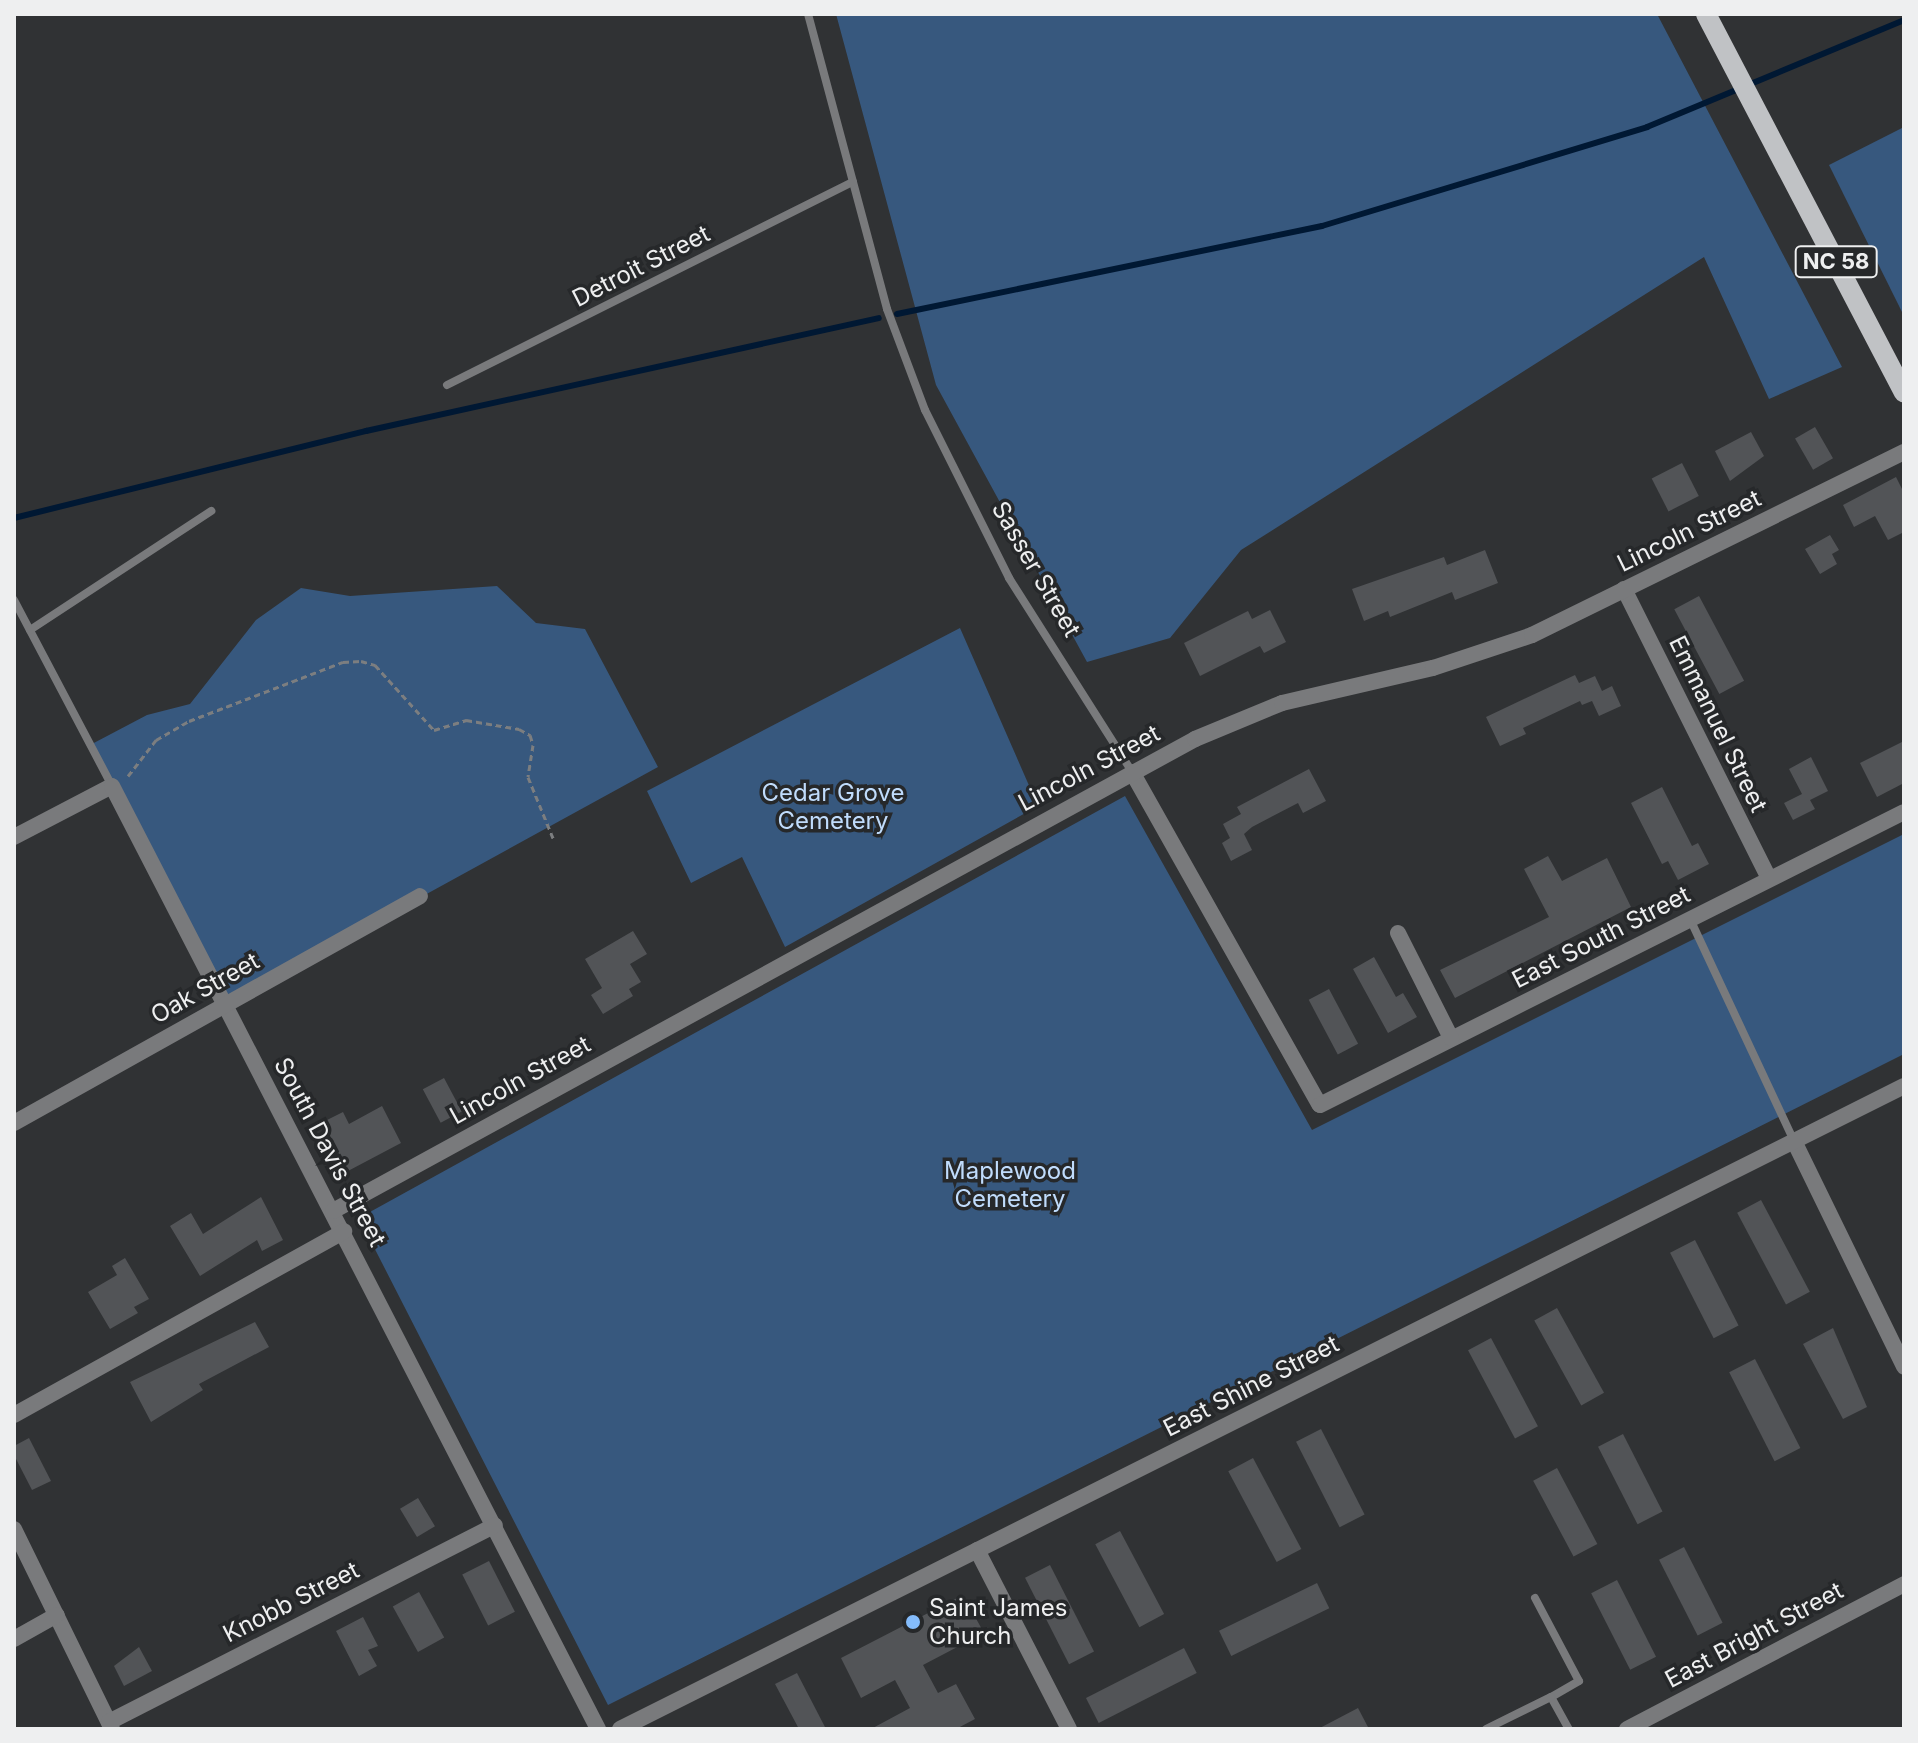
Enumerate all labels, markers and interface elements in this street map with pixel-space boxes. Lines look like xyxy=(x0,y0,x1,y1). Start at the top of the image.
street label: Detroit Street xyxy=(567,219,715,313)
road number: NC 58 xyxy=(1794,244,1878,280)
street label: Lincoln Street xyxy=(1613,484,1765,578)
street label: Sasser Street xyxy=(986,496,1086,642)
street label: Emmanuel Street xyxy=(1663,631,1773,817)
street label: Lincoln Street xyxy=(1013,719,1165,817)
park label: Cedar Grove Cemetery xyxy=(762,779,904,835)
street label: East South Street xyxy=(1507,880,1695,994)
street label: Oak Street xyxy=(146,946,264,1030)
street label: Lincoln Street xyxy=(445,1030,595,1130)
street label: South Davis Street xyxy=(268,1053,392,1251)
park label: Maplewood Cemetery xyxy=(944,1157,1076,1213)
street label: East Shine Street xyxy=(1158,1329,1344,1443)
street label: Knobb Street xyxy=(218,1555,364,1649)
street label: East Bright Street xyxy=(1660,1576,1848,1694)
place label: Saint James Church xyxy=(929,1594,1067,1650)
marker: Saint James Church xyxy=(904,1613,922,1631)

